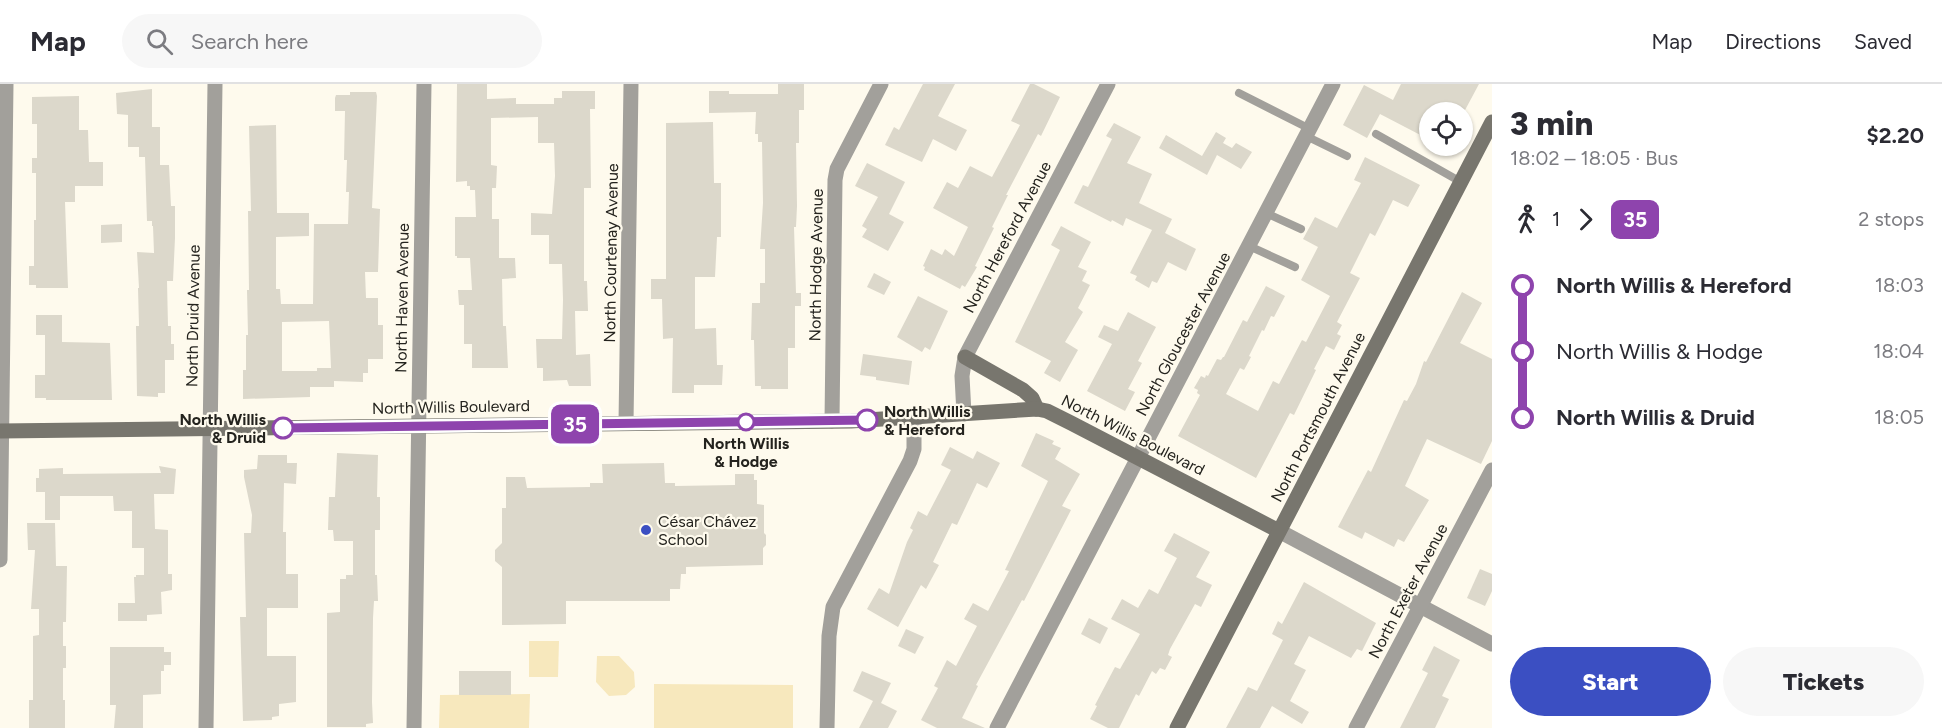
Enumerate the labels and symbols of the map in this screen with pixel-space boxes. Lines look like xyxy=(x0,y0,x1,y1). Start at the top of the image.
street label: North Hereford Avenue xyxy=(959,158,1055,316)
street label: North Courtenay Avenue xyxy=(600,163,622,343)
street label: North Hodge Avenue xyxy=(805,188,827,342)
street label: North Haven Avenue xyxy=(391,223,413,373)
street label: North Druid Avenue xyxy=(182,244,204,387)
street label: North Gloucester Avenue xyxy=(1132,249,1234,419)
street label: North Portsmouth Avenue xyxy=(1267,329,1369,505)
street label: North Willis Boulevard xyxy=(1058,391,1208,479)
street label: North Willis Boulevard xyxy=(372,396,530,418)
place label: North Willis & Hereford xyxy=(884,402,971,439)
line badge: 35 xyxy=(548,404,602,444)
marker: North Willis & Hereford xyxy=(856,409,878,431)
place label: North Willis & Druid xyxy=(179,410,267,447)
marker: North Willis & Hodge xyxy=(737,413,755,431)
marker: North Willis & Druid xyxy=(272,417,294,439)
place label: North Willis & Hodge xyxy=(703,434,790,471)
place label: César Chávez School xyxy=(658,512,757,549)
street label: North Exeter Avenue xyxy=(1364,520,1452,662)
marker: César Chávez School xyxy=(639,523,653,537)

